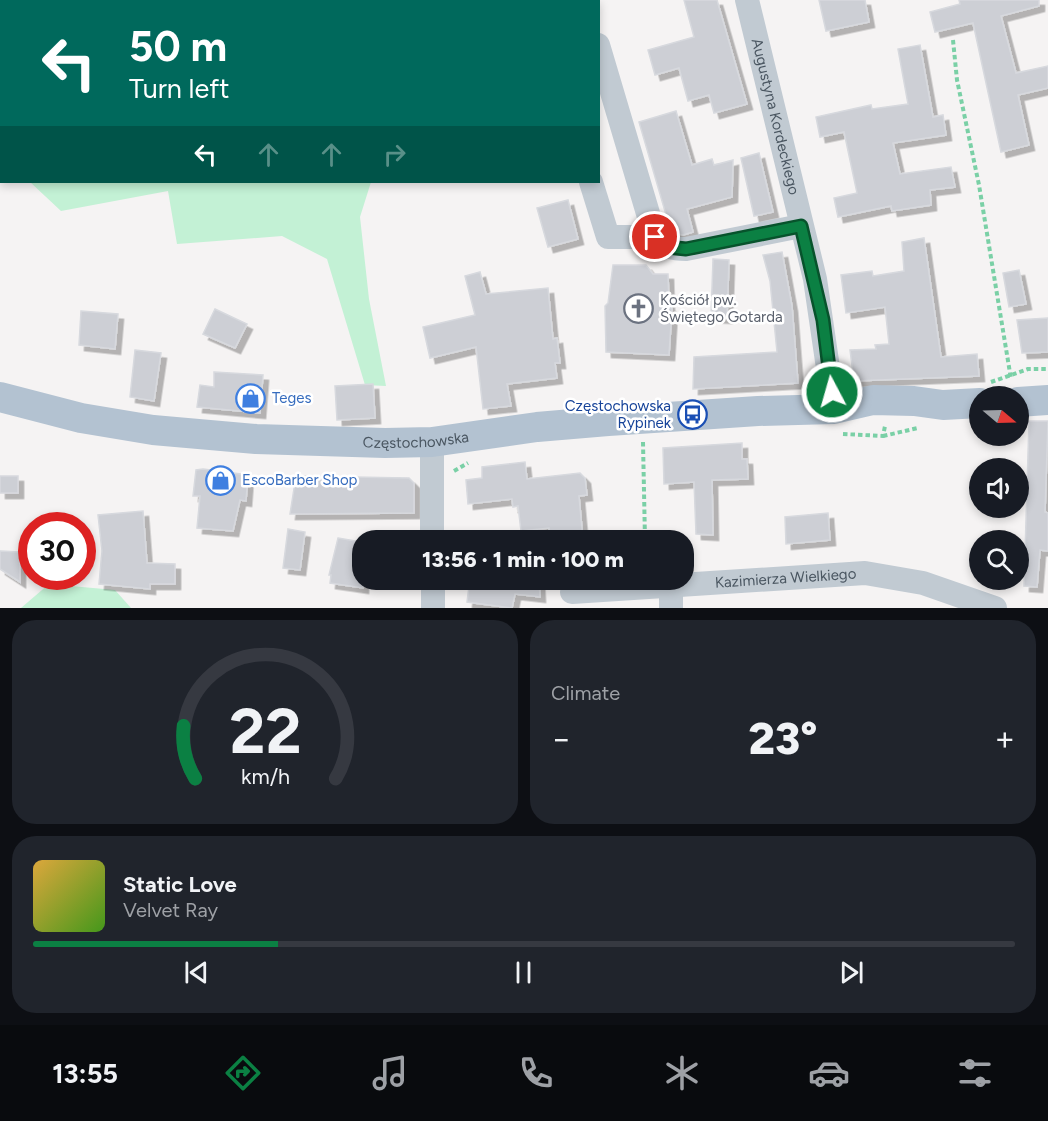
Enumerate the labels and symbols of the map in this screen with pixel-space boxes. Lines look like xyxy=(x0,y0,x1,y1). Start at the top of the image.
street label: Augustyna Kordeckiego xyxy=(748,37,803,197)
pin xyxy=(629,211,680,262)
place label: Kościół pw. Świętego Gotarda xyxy=(660,291,783,326)
church icon: Kościół pw. Świętego Gotarda xyxy=(623,293,655,325)
position arrow xyxy=(800,360,864,424)
shop icon: Teges xyxy=(235,382,267,414)
north arrow xyxy=(969,386,1029,446)
place label: Teges xyxy=(272,389,312,407)
place label: Częstochowska Rypinek xyxy=(565,397,672,432)
bus stop icon: Częstochowska Rypinek xyxy=(676,399,708,431)
street label: Częstochowska xyxy=(362,428,470,452)
shop icon: EscoBarber Shop xyxy=(205,464,237,496)
place label: EscoBarber Shop xyxy=(242,471,358,489)
speed limit sign: 30 xyxy=(18,512,96,590)
street label: Kazimierza Wielkiego xyxy=(714,565,857,592)

